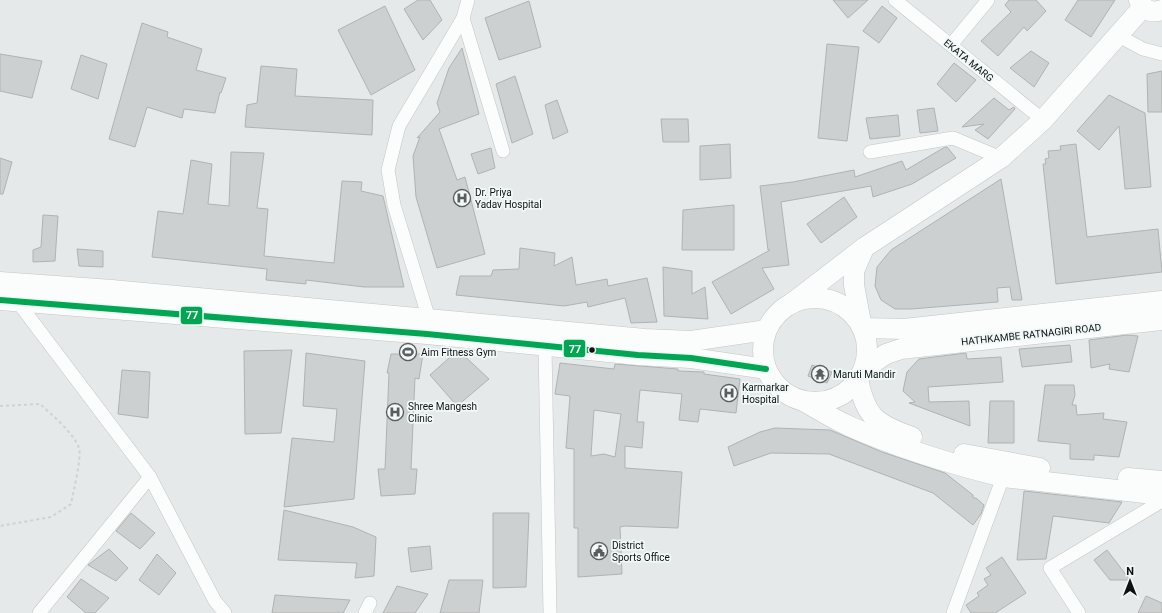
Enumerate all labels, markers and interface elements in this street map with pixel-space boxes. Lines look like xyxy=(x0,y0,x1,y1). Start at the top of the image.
street label: EKATA MARG xyxy=(942,37,996,84)
place label: Dr. Priya Yadav Hospital xyxy=(475,187,542,210)
hospital icon: Dr. Priya Yadav Hospital xyxy=(452,188,472,208)
line badge: 77 xyxy=(180,306,203,325)
text: 77 xyxy=(186,309,198,322)
street label: HATHKAMBE RATNAGIRI ROAD xyxy=(960,322,1102,347)
line badge: 77 xyxy=(563,339,586,358)
sports icon: Aim Fitness Gym xyxy=(398,342,418,362)
text: 77 xyxy=(569,343,581,356)
unlabelled marker xyxy=(587,345,597,355)
place label: Aim Fitness Gym xyxy=(421,347,497,358)
temple icon: Maruti Mandir xyxy=(810,364,830,384)
place label: Maruti Mandir xyxy=(833,369,896,380)
place label: Karmarkar Hospital xyxy=(742,382,789,405)
hospital icon: Karmarkar Hospital xyxy=(719,383,739,403)
place label: Shree Mangesh Clinic xyxy=(408,401,477,424)
hospital icon: Shree Mangesh Clinic xyxy=(385,402,405,422)
place label: District Sports Office xyxy=(612,540,670,563)
public building icon: District Sports Office xyxy=(589,541,609,561)
north arrow xyxy=(1110,561,1150,601)
text: N xyxy=(1126,565,1134,578)

